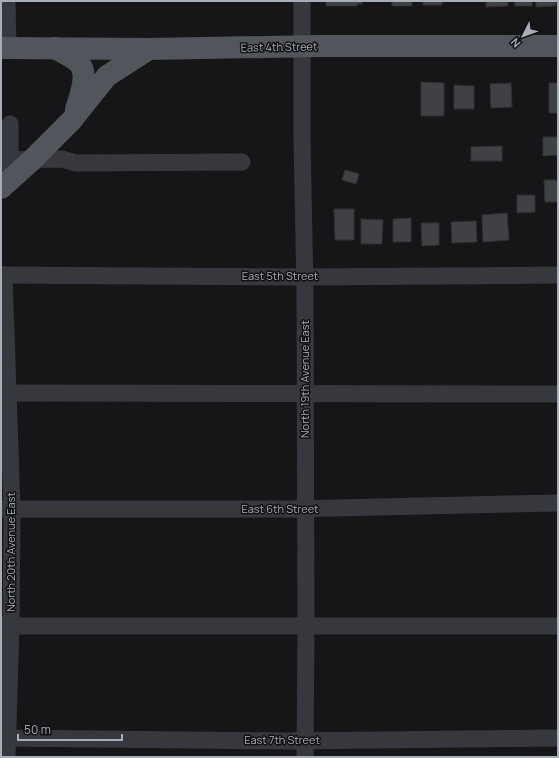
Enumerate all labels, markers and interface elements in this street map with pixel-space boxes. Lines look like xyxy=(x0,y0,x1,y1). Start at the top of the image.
north arrow xyxy=(503,16,543,56)
text: N xyxy=(507,35,523,51)
street label: East 4th Street xyxy=(241,38,317,55)
street label: East 5th Street xyxy=(242,268,318,283)
street label: North 19th Avenue East xyxy=(297,320,312,438)
street label: North 20th Avenue East xyxy=(3,492,18,612)
street label: East 6th Street xyxy=(241,501,319,516)
scale bar xyxy=(18,716,122,742)
text: 50 m xyxy=(24,721,51,738)
street label: East 7th Street xyxy=(244,732,320,747)

